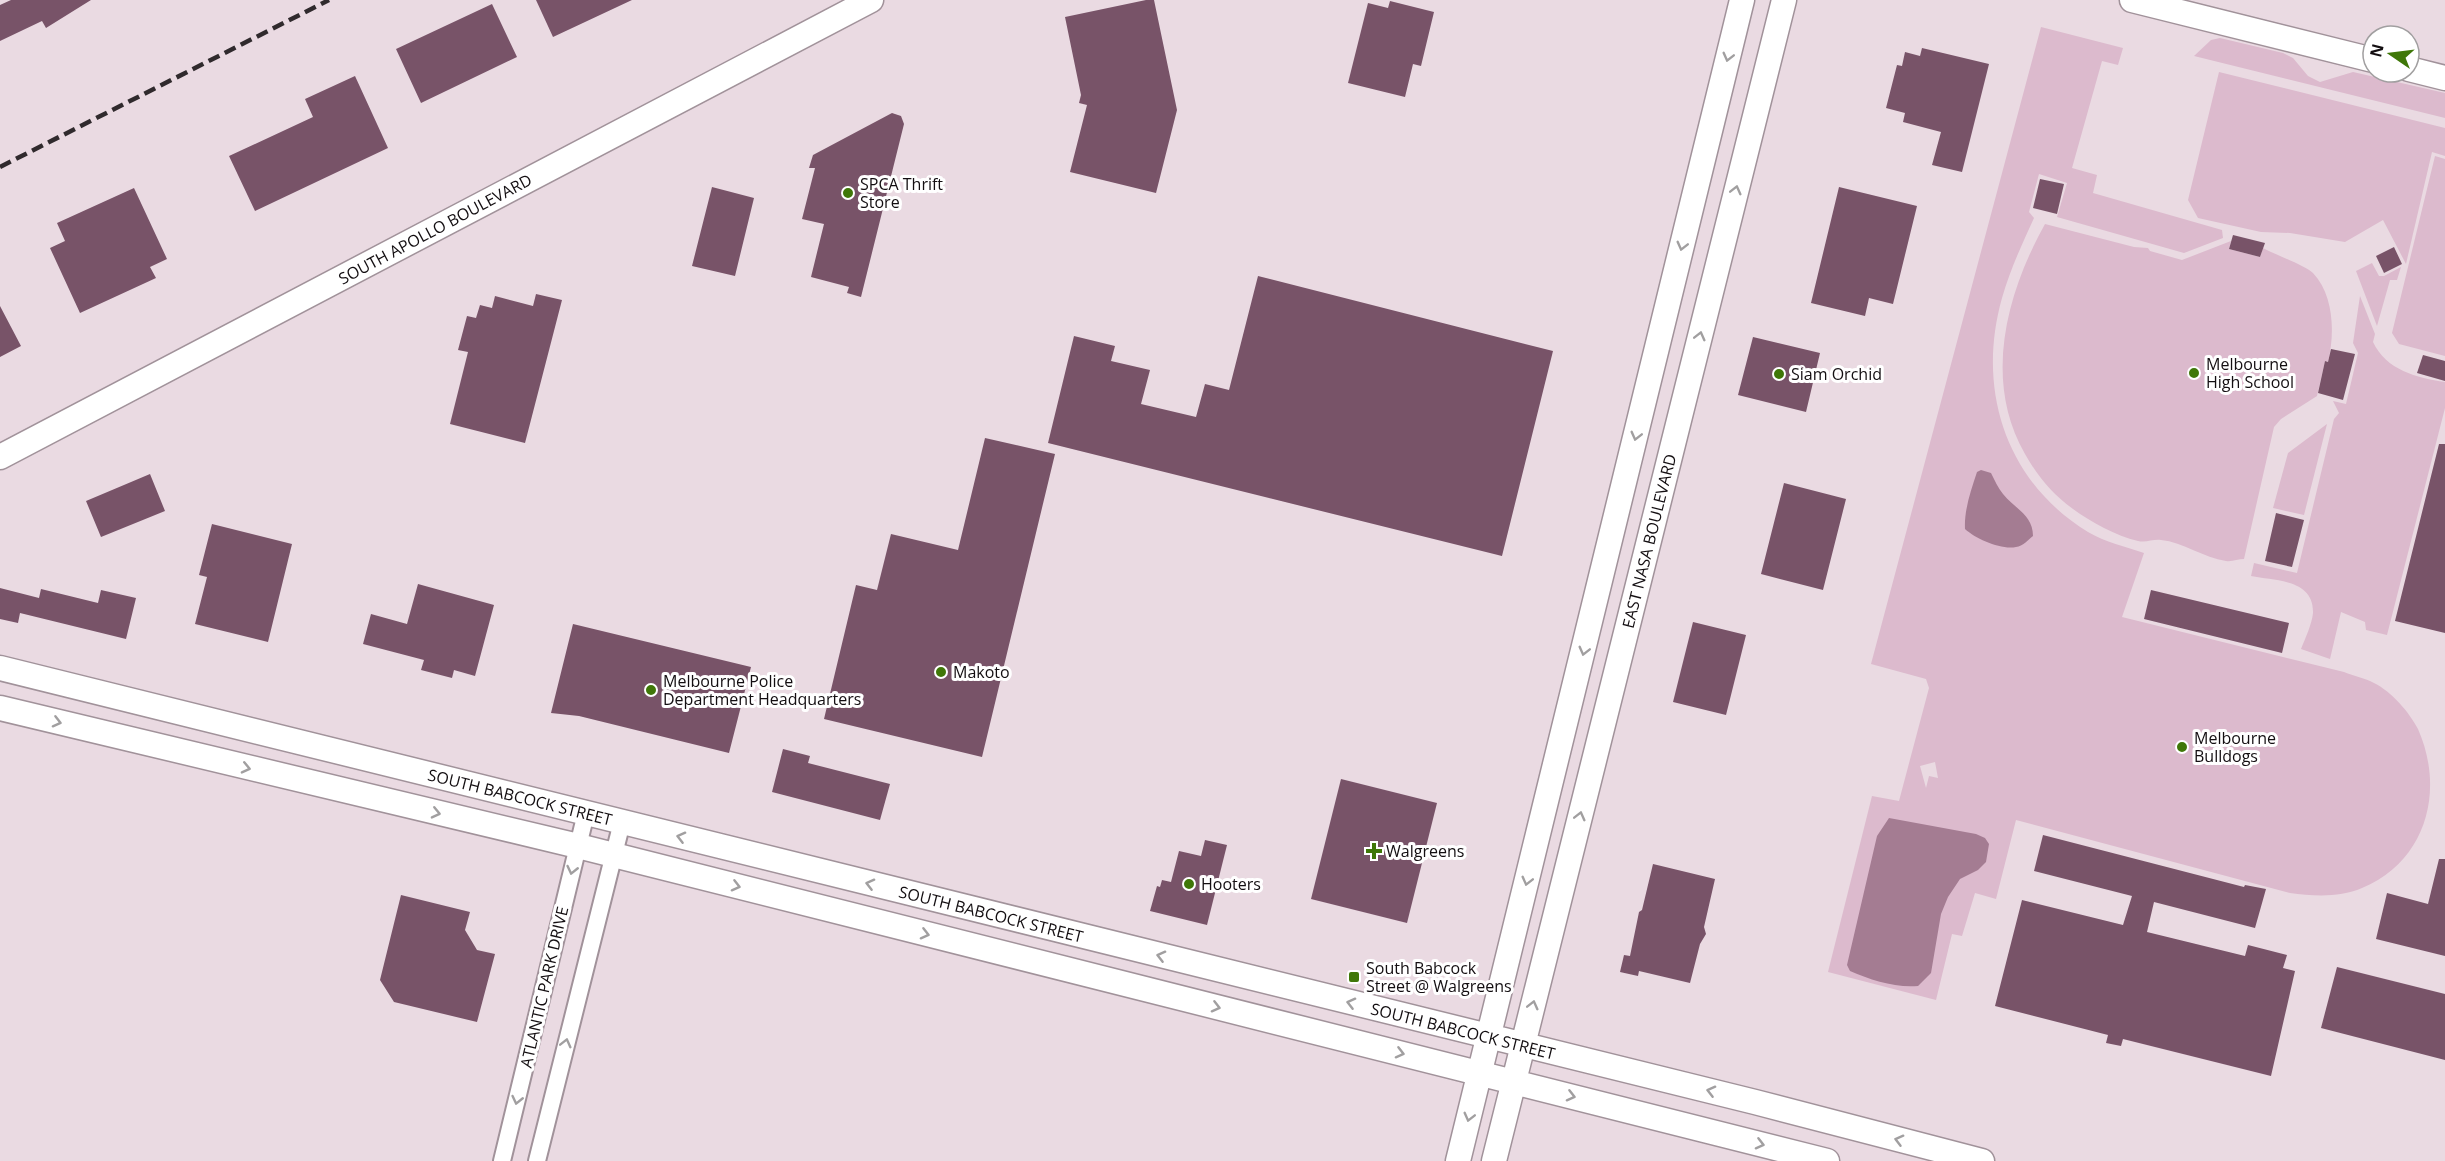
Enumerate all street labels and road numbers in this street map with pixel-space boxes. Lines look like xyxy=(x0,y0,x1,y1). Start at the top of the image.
street label: SOUTH APOLLO BOULEVARD xyxy=(334,169,536,289)
street label: EAST NASA BOULEVARD xyxy=(1617,452,1681,630)
street label: SOUTH BABCOCK STREET xyxy=(426,763,615,831)
street label: SOUTH BABCOCK STREET xyxy=(897,880,1086,948)
street label: ATLANTIC PARK DRIVE xyxy=(515,904,573,1070)
street label: SOUTH BABCOCK STREET xyxy=(1369,997,1558,1065)

